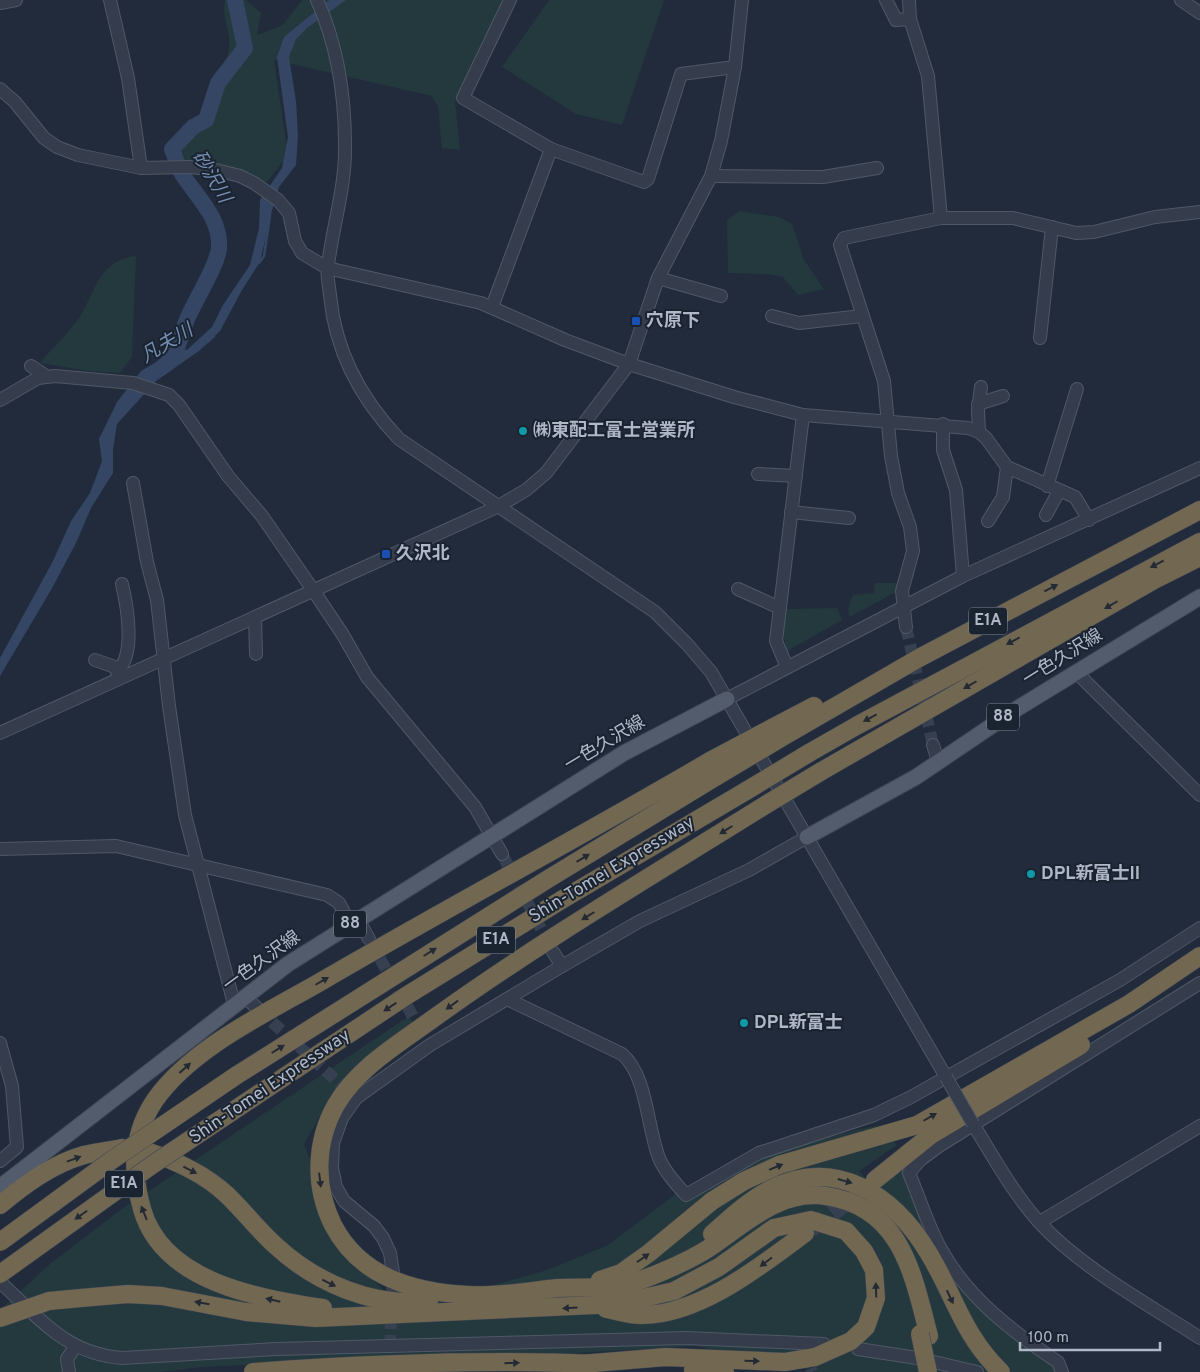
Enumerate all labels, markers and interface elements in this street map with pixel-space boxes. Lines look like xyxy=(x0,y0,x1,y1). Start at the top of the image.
water label: 砂沢川 xyxy=(186,146,237,209)
place label: 穴原下 xyxy=(646,310,700,333)
marker: 穴原下 xyxy=(630,315,642,327)
water label: 凡夫川 xyxy=(136,318,199,369)
place label: ㈱東配工富士営業所 xyxy=(533,420,695,443)
marker: ㈱東配工富士営業所 xyxy=(517,425,529,437)
place label: 久沢北 xyxy=(396,543,450,566)
marker: 久沢北 xyxy=(380,548,392,560)
one-way arrow xyxy=(1149,560,1164,568)
one-way arrow xyxy=(1044,584,1058,592)
one-way arrow xyxy=(1104,600,1117,609)
road number: E1A xyxy=(969,608,1007,634)
street label: 一色久沢線 xyxy=(1019,624,1107,692)
one-way arrow xyxy=(1006,637,1021,645)
one-way arrow xyxy=(963,681,976,690)
road number: 88 xyxy=(987,704,1019,730)
street label: 一色久沢線 xyxy=(561,711,649,777)
one-way arrow xyxy=(863,714,878,722)
street label: Shin-Tomei Expressway xyxy=(525,811,699,929)
one-way arrow xyxy=(719,825,732,835)
one-way arrow xyxy=(577,853,590,862)
place label: DPL新富士II xyxy=(1041,863,1140,886)
marker: DPL新富士II xyxy=(1025,868,1037,880)
road number: 88 xyxy=(334,911,366,938)
one-way arrow xyxy=(581,912,595,921)
street label: 一色久沢線 xyxy=(219,926,305,998)
road number: E1A xyxy=(477,926,515,954)
one-way arrow xyxy=(424,948,437,957)
one-way arrow xyxy=(316,977,329,986)
one-way arrow xyxy=(445,1000,459,1010)
one-way arrow xyxy=(384,1002,397,1011)
place label: DPL新富士 xyxy=(754,1012,842,1035)
marker: DPL新富士 xyxy=(738,1017,750,1029)
street label: Shin-Tomei Expressway xyxy=(185,1025,355,1149)
one-way arrow xyxy=(271,1044,285,1053)
one-way arrow xyxy=(179,1062,191,1074)
one-way arrow xyxy=(924,1113,937,1122)
one-way arrow xyxy=(67,1155,82,1163)
one-way arrow xyxy=(769,1162,783,1170)
one-way arrow xyxy=(183,1166,198,1174)
road number: E1A xyxy=(105,1170,143,1198)
one-way arrow xyxy=(316,1173,324,1189)
one-way arrow xyxy=(838,1178,853,1186)
one-way arrow xyxy=(140,1205,148,1220)
one-way arrow xyxy=(74,1210,88,1220)
one-way arrow xyxy=(636,1253,650,1263)
one-way arrow xyxy=(760,1257,773,1268)
one-way arrow xyxy=(322,1279,336,1287)
one-way arrow xyxy=(872,1282,880,1298)
one-way arrow xyxy=(946,1290,954,1304)
one-way arrow xyxy=(265,1296,280,1304)
one-way arrow xyxy=(194,1299,210,1307)
one-way arrow xyxy=(561,1304,577,1312)
scale bar xyxy=(1020,1320,1160,1352)
text: 100 m xyxy=(1028,1329,1069,1348)
one-way arrow xyxy=(744,1357,760,1365)
one-way arrow xyxy=(504,1359,520,1367)

